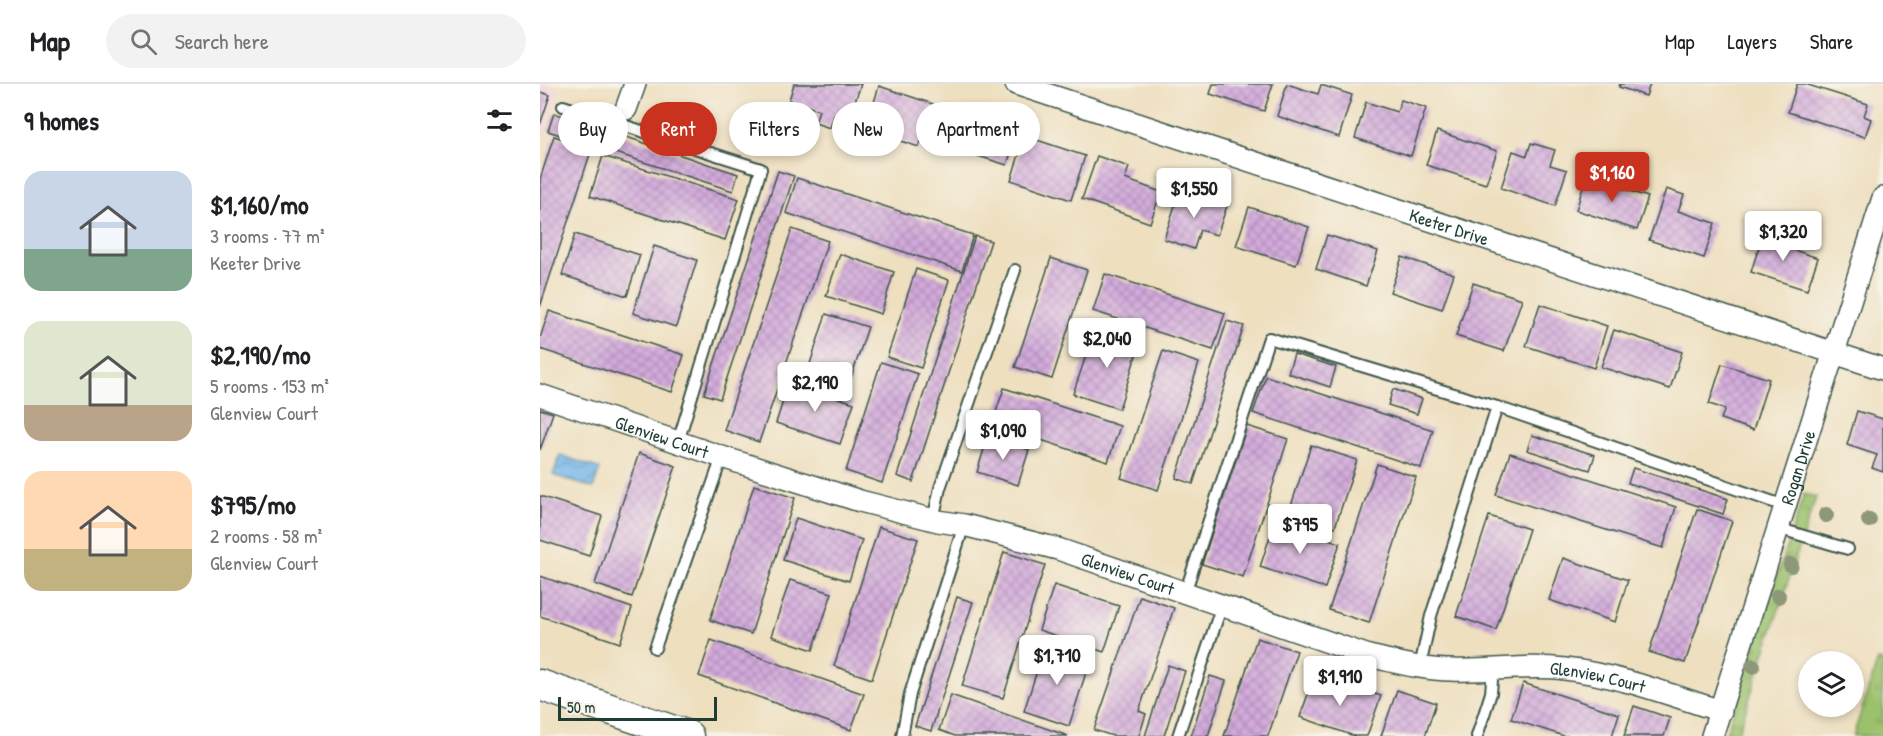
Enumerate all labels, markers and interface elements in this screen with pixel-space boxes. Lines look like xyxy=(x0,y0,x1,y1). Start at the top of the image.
search box xyxy=(106,14,526,68)
text: Map xyxy=(30,22,70,60)
icon: search xyxy=(127,25,160,58)
text: Search here xyxy=(175,26,269,56)
text: Map xyxy=(1665,27,1694,56)
text: Layers xyxy=(1727,27,1777,56)
text: Share xyxy=(1810,27,1853,56)
chip: Buy xyxy=(558,102,628,156)
chip: Rent xyxy=(640,102,717,156)
chip: Filters xyxy=(729,102,820,156)
chip: New xyxy=(832,102,904,156)
chip: Apartment xyxy=(916,102,1040,156)
text: 9 homes xyxy=(24,103,99,138)
icon: filters xyxy=(483,104,516,137)
pin: $1,160 xyxy=(1563,152,1661,203)
text: $1,160 xyxy=(1589,158,1635,185)
pin: $1,550 xyxy=(1145,168,1243,219)
text: $1,550 xyxy=(1170,174,1218,201)
text: $1,160/mo xyxy=(210,187,309,222)
icon: home xyxy=(72,195,144,267)
street label: Keeter Drive xyxy=(1406,202,1492,251)
pin: $1,320 xyxy=(1734,211,1832,262)
text: $1,320 xyxy=(1759,217,1807,244)
text: 3 rooms · 77 m² xyxy=(210,222,324,249)
text: Keeter Drive xyxy=(210,249,301,276)
pin: $2,040 xyxy=(1058,318,1156,369)
text: $2,040 xyxy=(1083,324,1131,351)
text: $2,190/mo xyxy=(210,337,310,372)
icon: home xyxy=(72,345,144,417)
pin: $2,190 xyxy=(766,362,864,413)
text: $2,190 xyxy=(791,368,839,395)
text: 5 rooms · 153 m² xyxy=(210,372,329,399)
text: Glenview Court xyxy=(210,399,318,426)
street label: Glenview Court xyxy=(612,409,713,464)
pin: $1,090 xyxy=(954,410,1052,461)
text: $1,090 xyxy=(980,416,1026,443)
street label: Rogan Drive xyxy=(1774,427,1821,508)
text: $795/mo xyxy=(210,487,296,522)
icon: home xyxy=(72,495,144,567)
pin: $795 xyxy=(1264,504,1336,555)
text: $795 xyxy=(1282,510,1318,537)
text: 2 rooms · 58 m² xyxy=(210,522,322,549)
street label: Glenview Court xyxy=(1078,545,1179,601)
text: Glenview Court xyxy=(210,549,318,576)
pin: $1,710 xyxy=(1008,635,1106,686)
text: $1,710 xyxy=(1033,641,1081,668)
map controls xyxy=(1798,651,1864,717)
button: layers xyxy=(1798,651,1864,717)
street label: Glenview Court xyxy=(1549,655,1650,699)
pin: $1,910 xyxy=(1291,656,1389,707)
text: $1,910 xyxy=(1318,662,1363,689)
scale bar xyxy=(558,694,717,722)
text: 50 m xyxy=(567,696,596,718)

